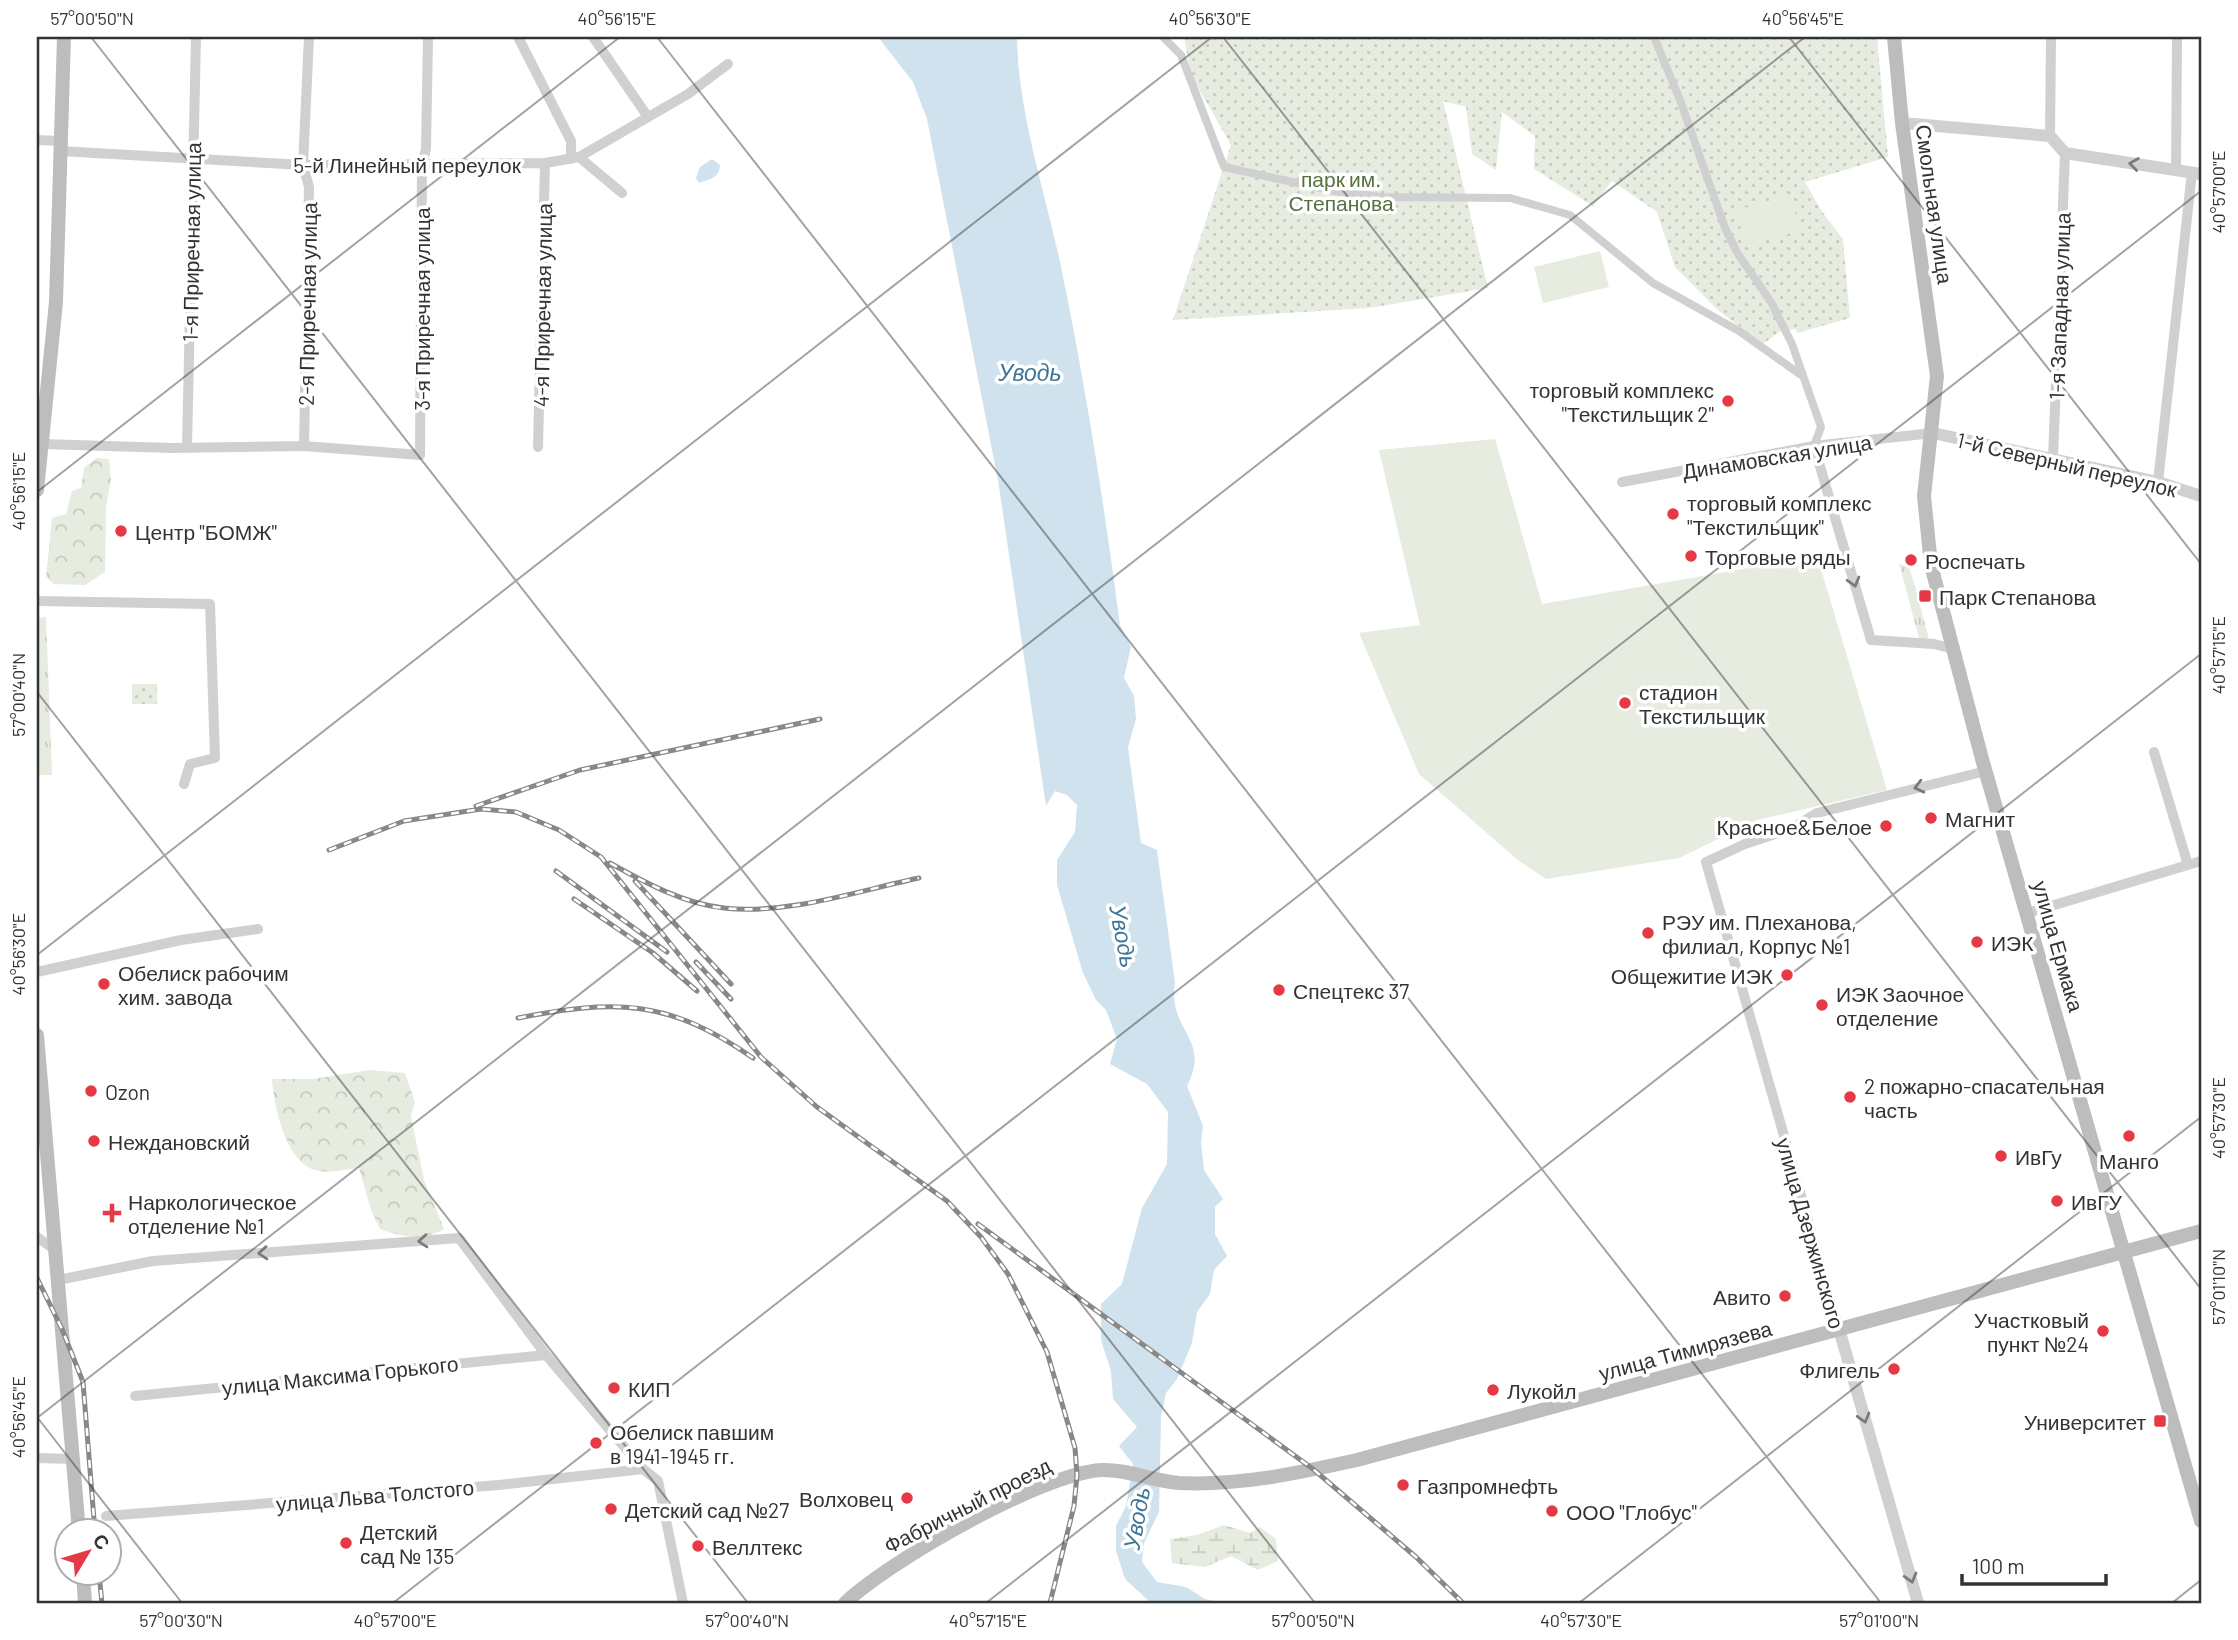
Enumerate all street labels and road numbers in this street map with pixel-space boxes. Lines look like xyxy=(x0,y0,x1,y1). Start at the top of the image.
street label: Смольная улица xyxy=(1911,123,1959,286)
street label: 1-я Приречная улица xyxy=(177,142,205,342)
street label: 5-й Линейный переулок xyxy=(293,152,522,177)
street label: 2-я Приречная улица xyxy=(293,202,321,406)
street label: 4-я Приречная улица xyxy=(528,202,556,407)
street label: 3-я Приречная улица xyxy=(409,207,434,411)
street label: 1-я Западная улица xyxy=(2043,212,2075,400)
street label: 1-й Северный переулок xyxy=(1955,427,2180,502)
street label: Динамовская улица xyxy=(1681,429,1874,483)
street label: улица Ермака xyxy=(2028,878,2090,1015)
street label: улица Дзержинского xyxy=(1772,1135,1850,1331)
street label: улица Тимирязева xyxy=(1596,1315,1775,1385)
street label: улица Максима Горького xyxy=(221,1350,459,1400)
street label: Фабричный проезд xyxy=(879,1452,1055,1558)
street label: улица Льва Толстого xyxy=(275,1474,475,1516)

